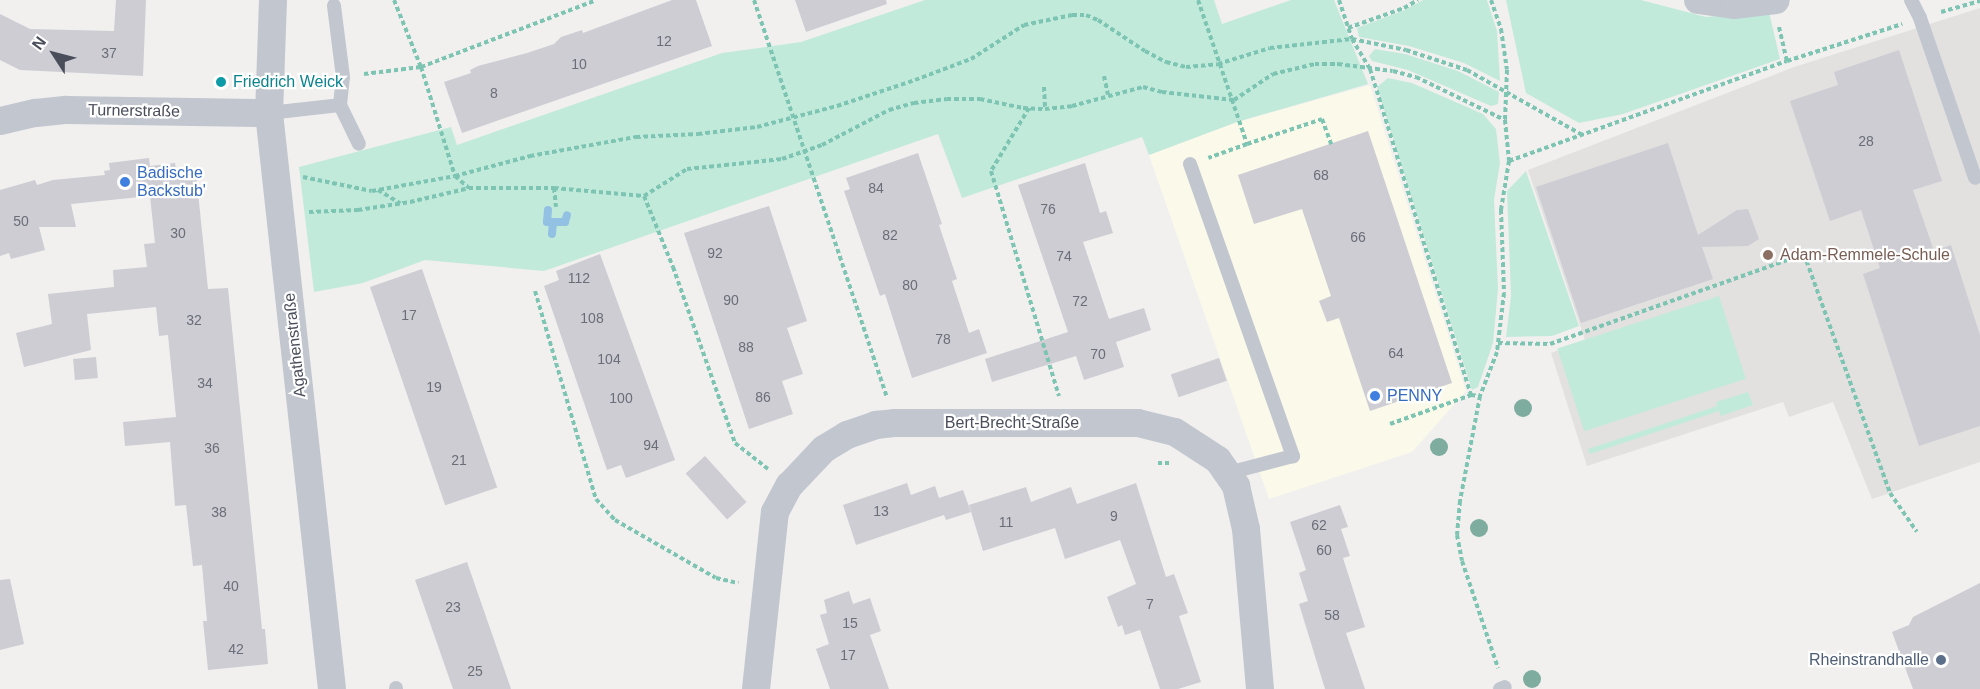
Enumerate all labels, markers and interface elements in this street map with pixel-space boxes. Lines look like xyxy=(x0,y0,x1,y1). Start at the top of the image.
north arrow xyxy=(24,24,84,84)
text: N xyxy=(29,33,49,53)
house number: 12 xyxy=(656,33,672,49)
house number: 37 xyxy=(101,45,117,61)
house number: 10 xyxy=(571,56,587,72)
place label: Friedrich Weick xyxy=(233,72,343,92)
marker: Friedrich Weick xyxy=(214,75,228,89)
house number: 8 xyxy=(490,85,498,101)
street label: Turnerstraße xyxy=(88,101,180,121)
house number: 28 xyxy=(1858,133,1874,149)
place label: Badische Backstub' xyxy=(137,163,206,201)
house number: 68 xyxy=(1313,167,1329,183)
marker: Badische Backstub' xyxy=(118,175,132,189)
house number: 84 xyxy=(868,180,884,196)
house number: 76 xyxy=(1040,201,1056,217)
house number: 50 xyxy=(13,213,29,229)
house number: 30 xyxy=(170,225,186,241)
house number: 82 xyxy=(882,227,898,243)
house number: 66 xyxy=(1350,229,1366,245)
house number: 92 xyxy=(707,245,723,261)
place label: Adam-Remmele-Schule xyxy=(1780,245,1950,265)
house number: 74 xyxy=(1056,248,1072,264)
marker: Adam-Remmele-Schule xyxy=(1761,248,1775,262)
house number: 112 xyxy=(568,270,590,286)
house number: 80 xyxy=(902,277,918,293)
street label: Agathenstraße xyxy=(280,292,310,398)
house number: 90 xyxy=(723,292,739,308)
house number: 72 xyxy=(1072,293,1088,309)
house number: 17 xyxy=(401,307,417,323)
house number: 108 xyxy=(580,310,604,326)
house number: 32 xyxy=(186,312,202,328)
house number: 78 xyxy=(935,331,951,347)
house number: 88 xyxy=(738,339,754,355)
house number: 64 xyxy=(1388,345,1404,361)
house number: 70 xyxy=(1090,346,1106,362)
house number: 104 xyxy=(597,351,621,367)
house number: 34 xyxy=(197,375,213,391)
house number: 19 xyxy=(426,379,442,395)
place label: PENNY xyxy=(1387,386,1442,406)
house number: 86 xyxy=(755,389,771,405)
marker: PENNY xyxy=(1368,389,1382,403)
house number: 100 xyxy=(609,390,633,406)
street label: Bert-Brecht-Straße xyxy=(945,413,1079,433)
house number: 94 xyxy=(643,437,659,453)
house number: 36 xyxy=(204,440,220,456)
house number: 21 xyxy=(451,452,467,468)
house number: 13 xyxy=(873,503,889,519)
house number: 38 xyxy=(211,504,227,520)
house number: 9 xyxy=(1110,508,1118,524)
house number: 11 xyxy=(999,514,1013,530)
house number: 62 xyxy=(1311,517,1327,533)
house number: 60 xyxy=(1316,542,1332,558)
house number: 40 xyxy=(223,578,239,594)
house number: 7 xyxy=(1146,596,1154,612)
house number: 23 xyxy=(445,599,461,615)
house number: 58 xyxy=(1324,607,1340,623)
house number: 15 xyxy=(842,615,858,631)
house number: 42 xyxy=(228,641,244,657)
house number: 17 xyxy=(840,647,856,663)
place label: Rheinstrandhalle xyxy=(1809,650,1929,670)
marker: Rheinstrandhalle xyxy=(1934,653,1948,667)
house number: 25 xyxy=(467,663,483,679)

